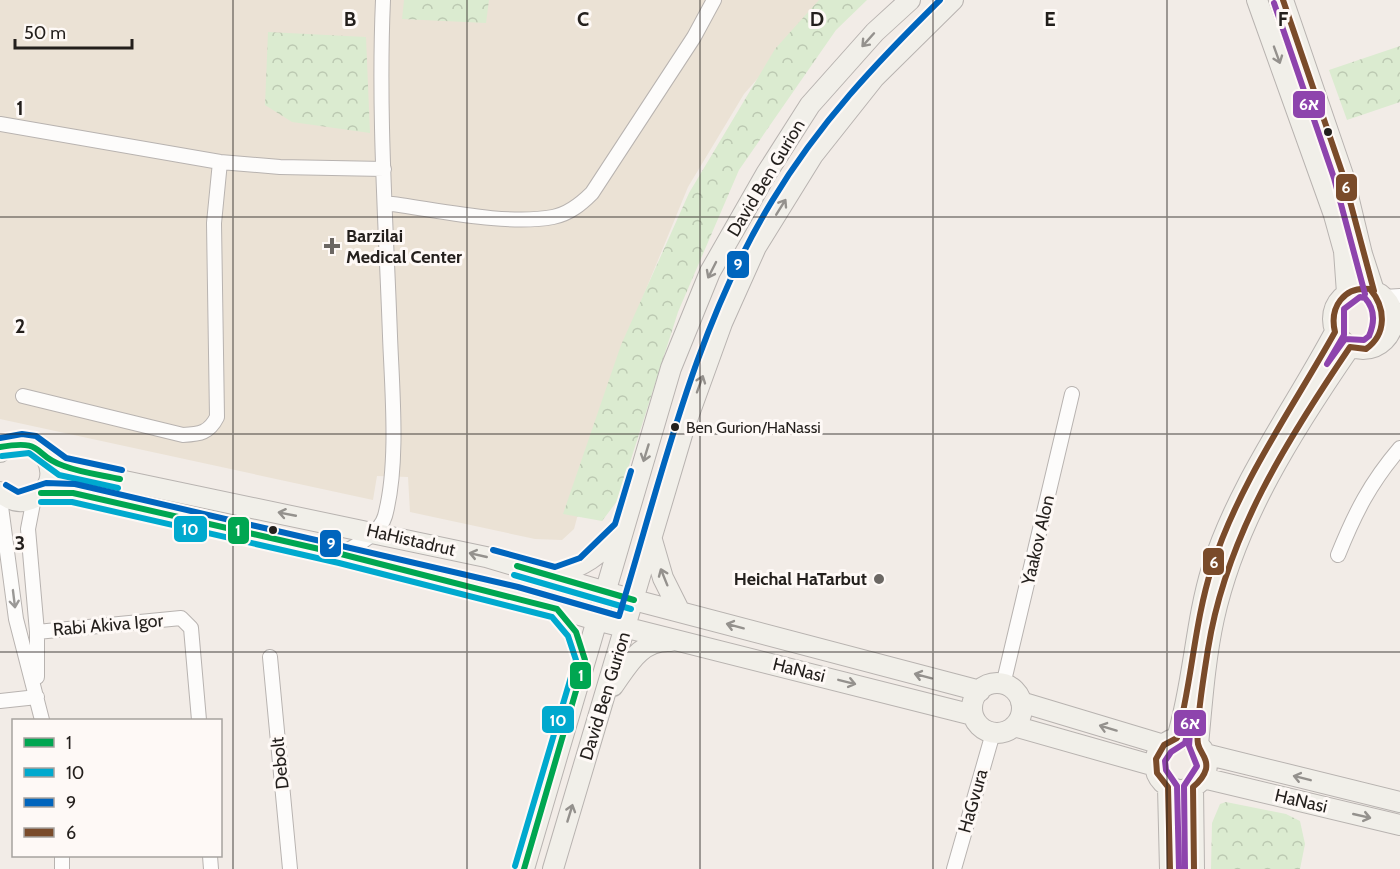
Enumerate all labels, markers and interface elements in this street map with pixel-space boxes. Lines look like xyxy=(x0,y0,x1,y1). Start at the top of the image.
text: B xyxy=(344,7,356,31)
text: C xyxy=(577,7,589,31)
text: D xyxy=(810,7,824,31)
text: E xyxy=(1044,7,1056,31)
text: F xyxy=(1278,7,1289,31)
scale bar xyxy=(15,12,132,50)
text: 50 m xyxy=(24,22,66,44)
one-way arrow xyxy=(861,32,875,47)
one-way arrow xyxy=(1273,45,1284,64)
line badge: 6א xyxy=(1292,90,1326,119)
text: 6א xyxy=(1299,95,1319,114)
text: 1 xyxy=(16,96,24,120)
street label: David Ben Gurion xyxy=(722,115,810,241)
unlabelled marker xyxy=(1322,126,1334,138)
line badge: 6 xyxy=(1335,173,1358,202)
text: 6 xyxy=(1342,178,1351,197)
one-way arrow xyxy=(775,199,787,216)
place label: Barzilai Medical Center xyxy=(346,225,462,268)
marker: Barzilai Medical Center xyxy=(323,237,341,255)
line badge: 9 xyxy=(726,250,750,279)
text: 9 xyxy=(734,255,743,274)
one-way arrow xyxy=(706,261,717,279)
text: 2 xyxy=(15,314,25,338)
one-way arrow xyxy=(695,375,706,394)
place label: Ben Gurion/HaNassi xyxy=(686,418,821,437)
marker: Ben Gurion/HaNassi xyxy=(669,421,681,433)
one-way arrow xyxy=(640,443,651,462)
street label: Yaakov Alon xyxy=(1017,493,1059,588)
one-way arrow xyxy=(278,508,298,519)
line badge: 10 xyxy=(173,515,208,543)
line badge: 1 xyxy=(227,516,250,545)
street label: HaHistadrut xyxy=(364,519,458,561)
text: 10 xyxy=(181,520,199,539)
text: 1 xyxy=(235,521,241,540)
unlabelled marker xyxy=(267,524,279,536)
line badge: 9 xyxy=(319,529,342,558)
text: 3 xyxy=(15,531,25,555)
text: 9 xyxy=(327,534,336,553)
line badge: 6 xyxy=(1202,547,1225,576)
one-way arrow xyxy=(469,549,488,561)
text: 6 xyxy=(1210,553,1219,572)
one-way arrow xyxy=(658,568,669,587)
place label: Heichal HaTarbut xyxy=(734,568,867,590)
marker: Heichal HaTarbut xyxy=(872,572,886,586)
one-way arrow xyxy=(9,588,20,608)
street label: Rabi Akiva Igor xyxy=(52,609,164,641)
one-way arrow xyxy=(725,620,744,632)
street label: David Ben Gurion xyxy=(575,629,635,763)
street label: HaNasi xyxy=(770,653,828,687)
line badge: 1 xyxy=(569,661,592,690)
text: 1 xyxy=(578,666,584,685)
one-way arrow xyxy=(914,670,933,681)
one-way arrow xyxy=(837,677,856,688)
line badge: 10 xyxy=(541,705,575,734)
line badge: 6א xyxy=(1173,709,1207,737)
text: 10 xyxy=(549,711,567,730)
text: 6א xyxy=(1180,714,1200,733)
legend xyxy=(12,719,222,857)
one-way arrow xyxy=(1099,722,1118,733)
text: 1 xyxy=(66,732,72,754)
street label: Debolt xyxy=(266,736,294,790)
text: 10 xyxy=(66,762,84,784)
street label: HaGvura xyxy=(953,766,993,835)
one-way arrow xyxy=(1293,771,1312,783)
street label: HaNasi xyxy=(1273,784,1329,818)
text: 9 xyxy=(66,792,76,814)
one-way arrow xyxy=(565,804,576,823)
one-way arrow xyxy=(1352,810,1371,822)
text: 6 xyxy=(66,822,76,844)

